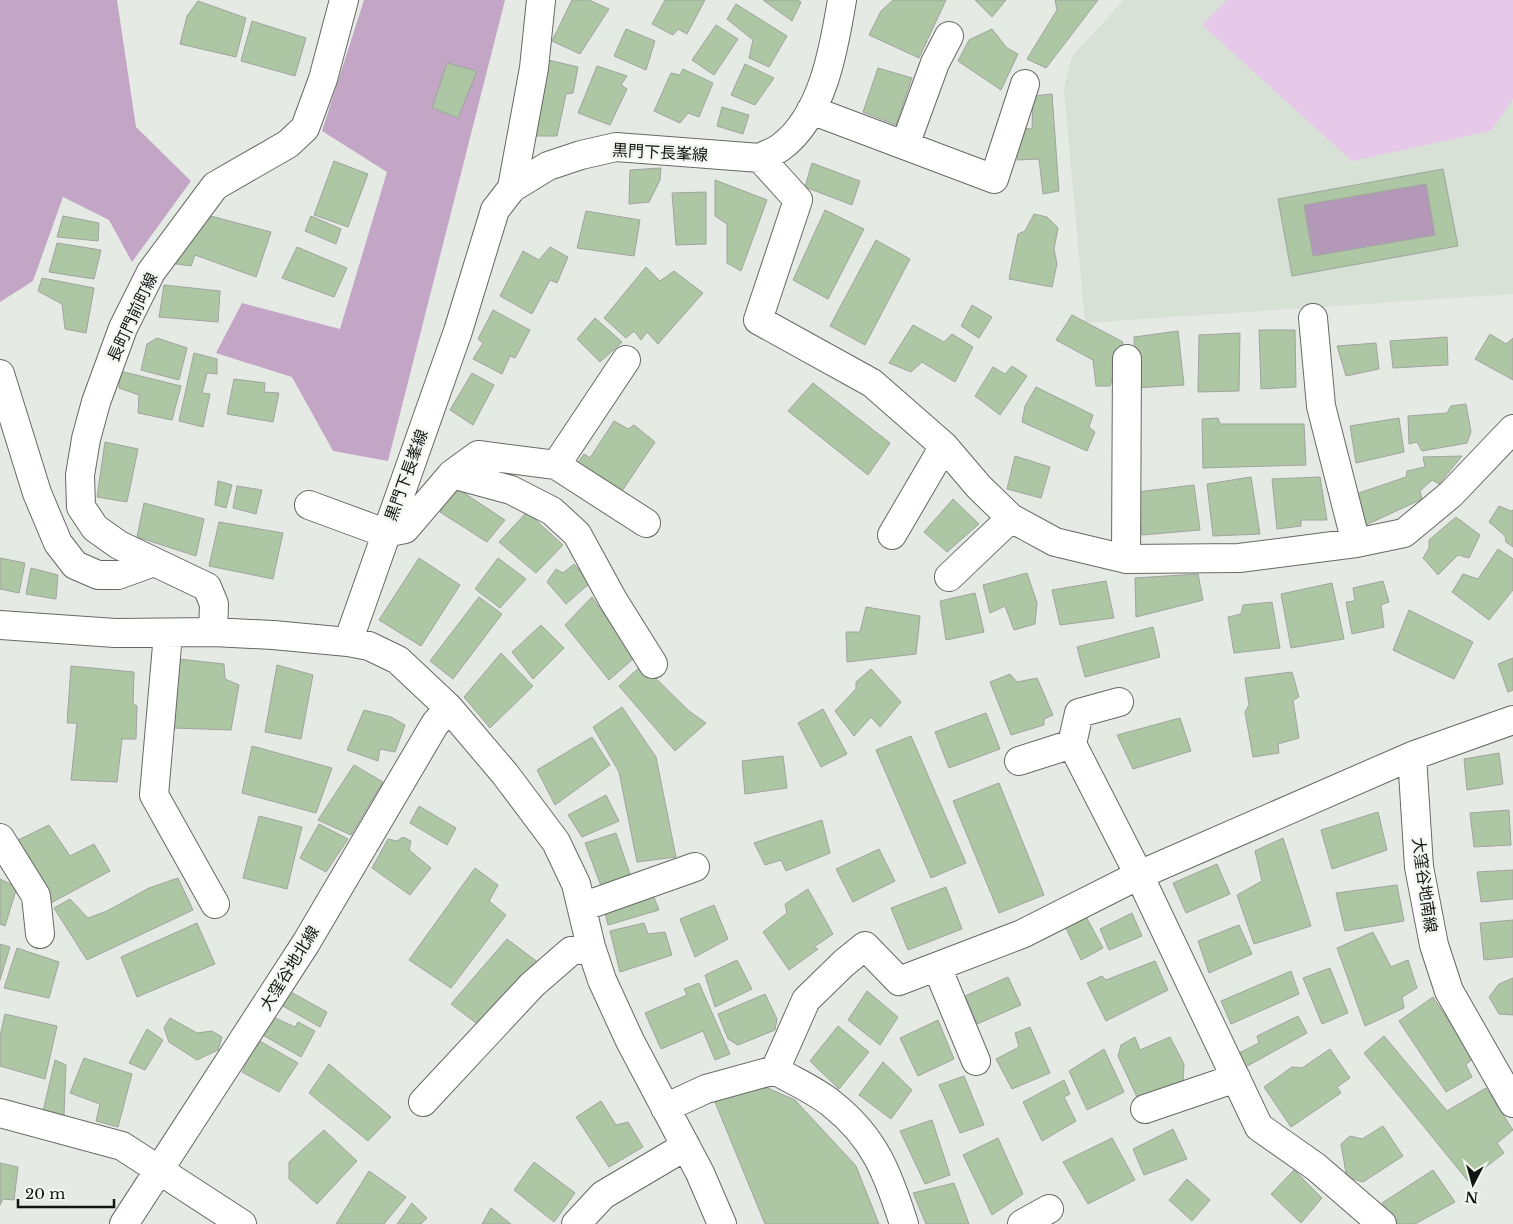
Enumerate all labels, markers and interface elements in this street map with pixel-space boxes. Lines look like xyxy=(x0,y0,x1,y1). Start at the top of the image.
street label: 黒門下長峯線 xyxy=(612,140,708,164)
street label: 長町門前町線 xyxy=(103,269,161,365)
street label: 黒門下長峯線 xyxy=(380,426,432,524)
street label: 大窪谷地南線 xyxy=(1408,836,1442,934)
street label: 大窪谷地北線 xyxy=(255,922,323,1014)
north arrow xyxy=(1448,1159,1498,1209)
scale bar xyxy=(18,1176,114,1208)
text: 20 m xyxy=(25,1184,65,1203)
text: N xyxy=(1464,1187,1479,1207)

